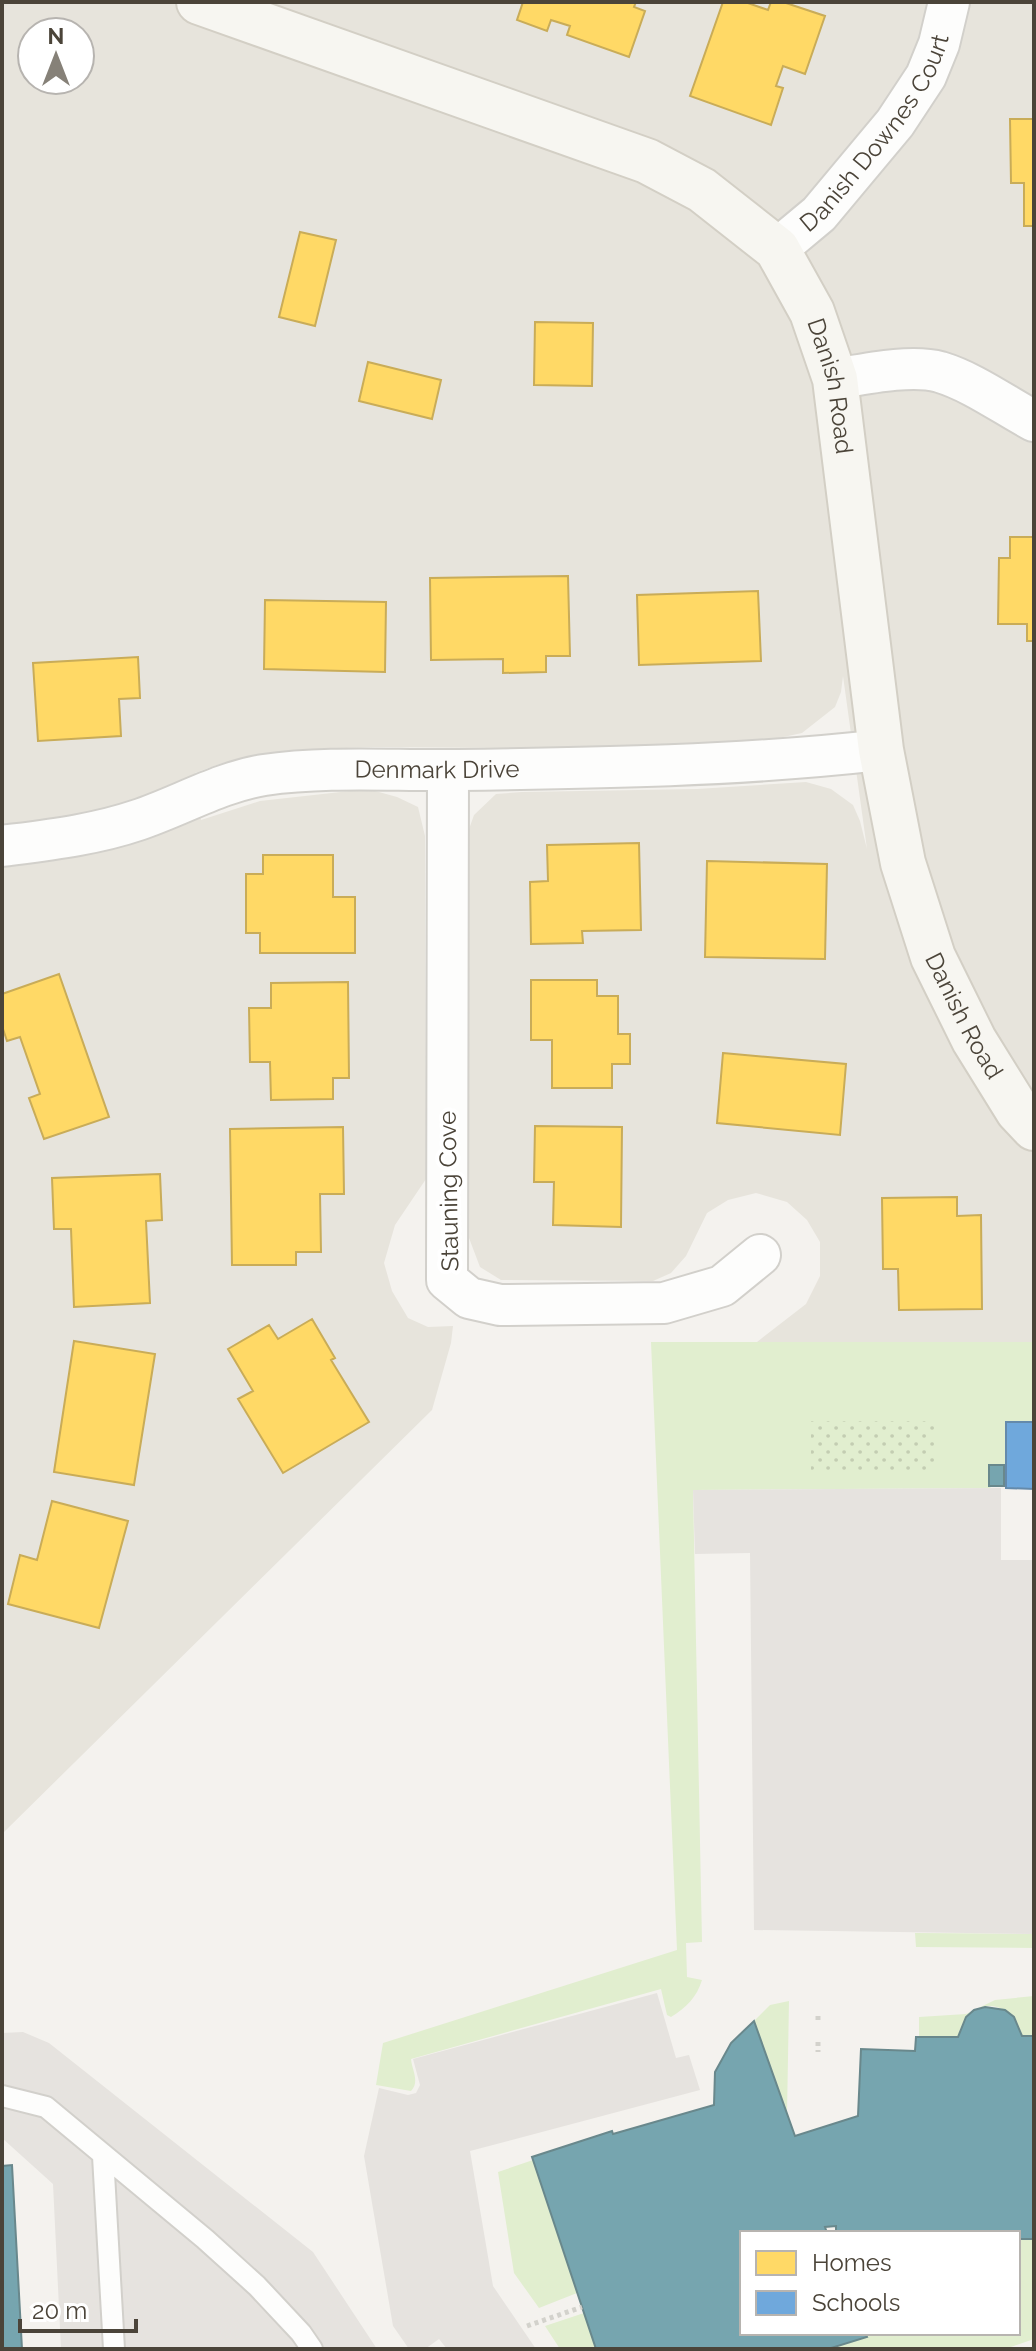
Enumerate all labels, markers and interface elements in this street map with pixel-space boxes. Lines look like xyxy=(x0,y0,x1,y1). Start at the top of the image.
north arrow xyxy=(16,16,96,96)
text: N xyxy=(48,23,64,49)
street label: Danish Downes Court xyxy=(794,31,955,238)
street label: Danish Road xyxy=(801,314,859,456)
street label: Denmark Drive xyxy=(354,754,520,784)
street label: Danish Road xyxy=(919,948,1010,1084)
street label: Stauning Cove xyxy=(433,1110,464,1272)
legend xyxy=(740,2231,1020,2335)
text: Homes xyxy=(812,2248,892,2277)
scale bar xyxy=(20,2283,136,2333)
text: Schools xyxy=(812,2288,900,2317)
text: 20 m xyxy=(32,2296,87,2325)

